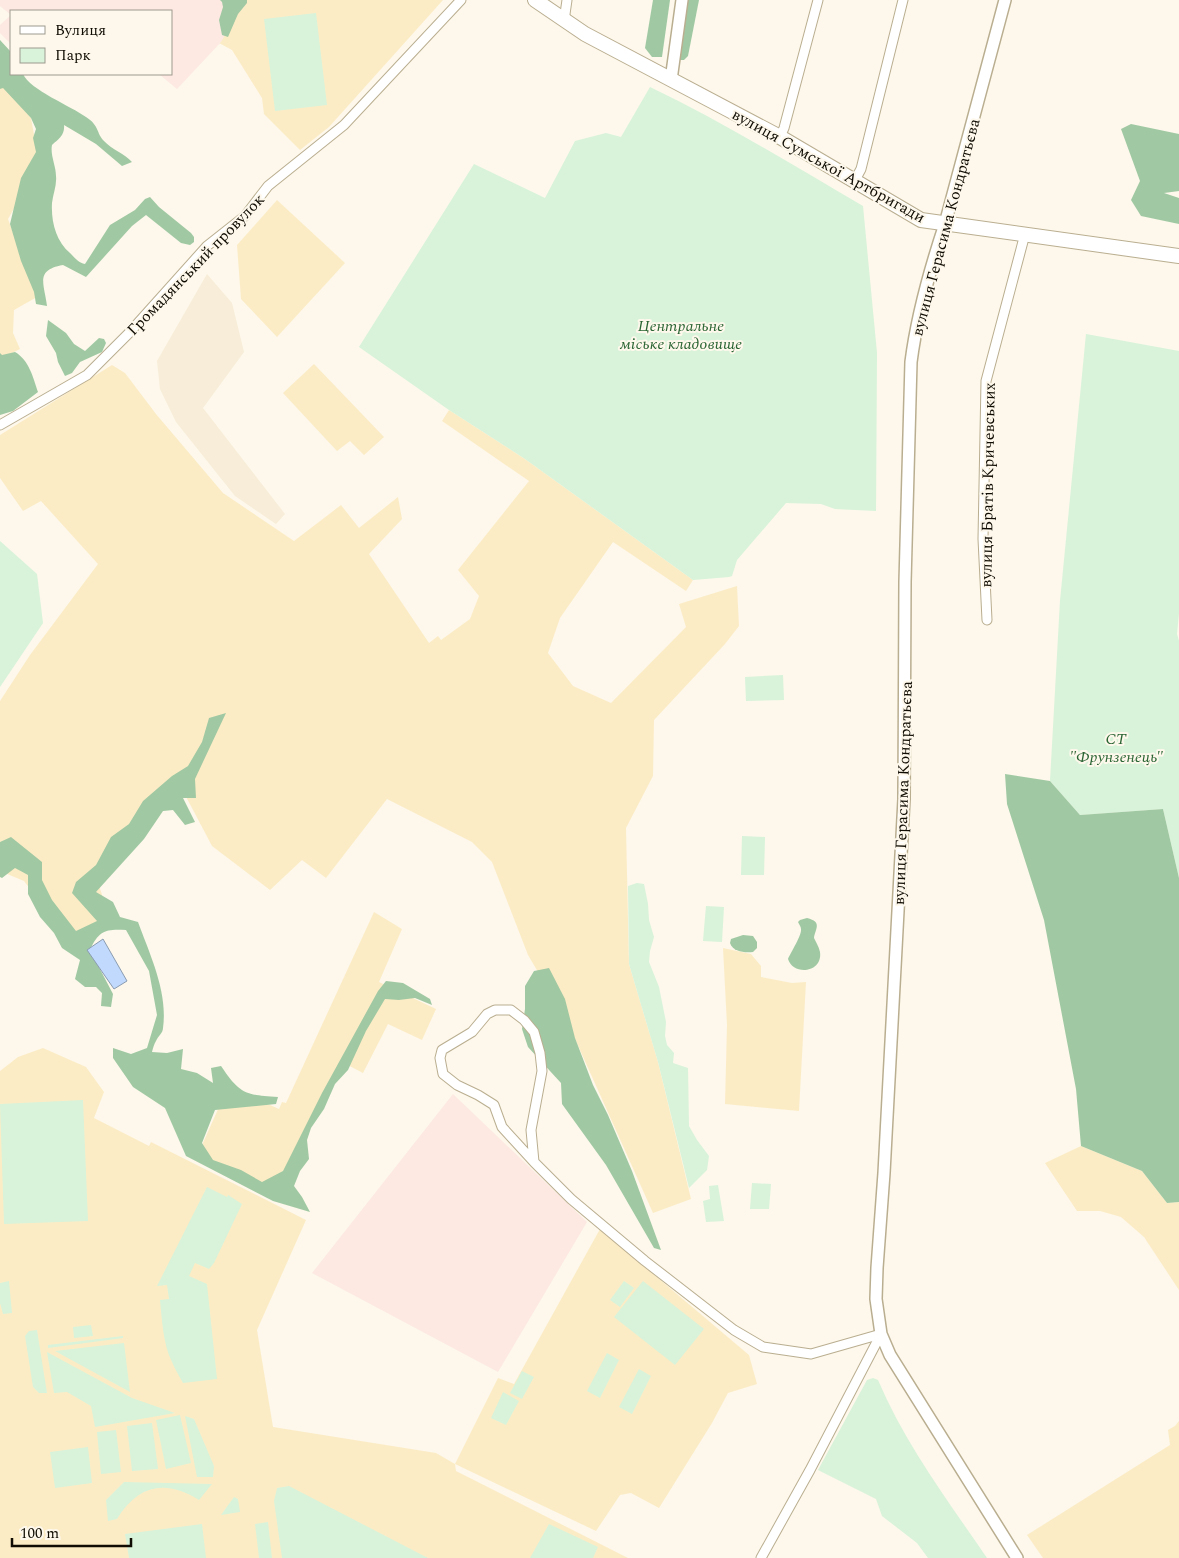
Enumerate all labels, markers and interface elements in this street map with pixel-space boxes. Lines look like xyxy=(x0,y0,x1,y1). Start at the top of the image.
legend xyxy=(10,10,172,75)
text: Вулиця xyxy=(55,19,106,42)
text: Парк xyxy=(55,44,91,67)
street label: вулиця Сумської Артбригади xyxy=(727,103,930,229)
street label: вулиця Герасима Кондратьєва xyxy=(905,116,987,339)
street label: Громадянський провулок xyxy=(121,188,270,341)
park label: Центральне міське кладовище xyxy=(619,314,742,356)
street label: вулиця Братів Кричевських xyxy=(974,382,1002,588)
street label: вулиця Герасима Кондратьєва xyxy=(887,680,919,906)
park label: СТ "Фрунзенець" xyxy=(1069,727,1164,769)
scale bar xyxy=(12,1516,131,1548)
text: 100 m xyxy=(20,1522,59,1545)

